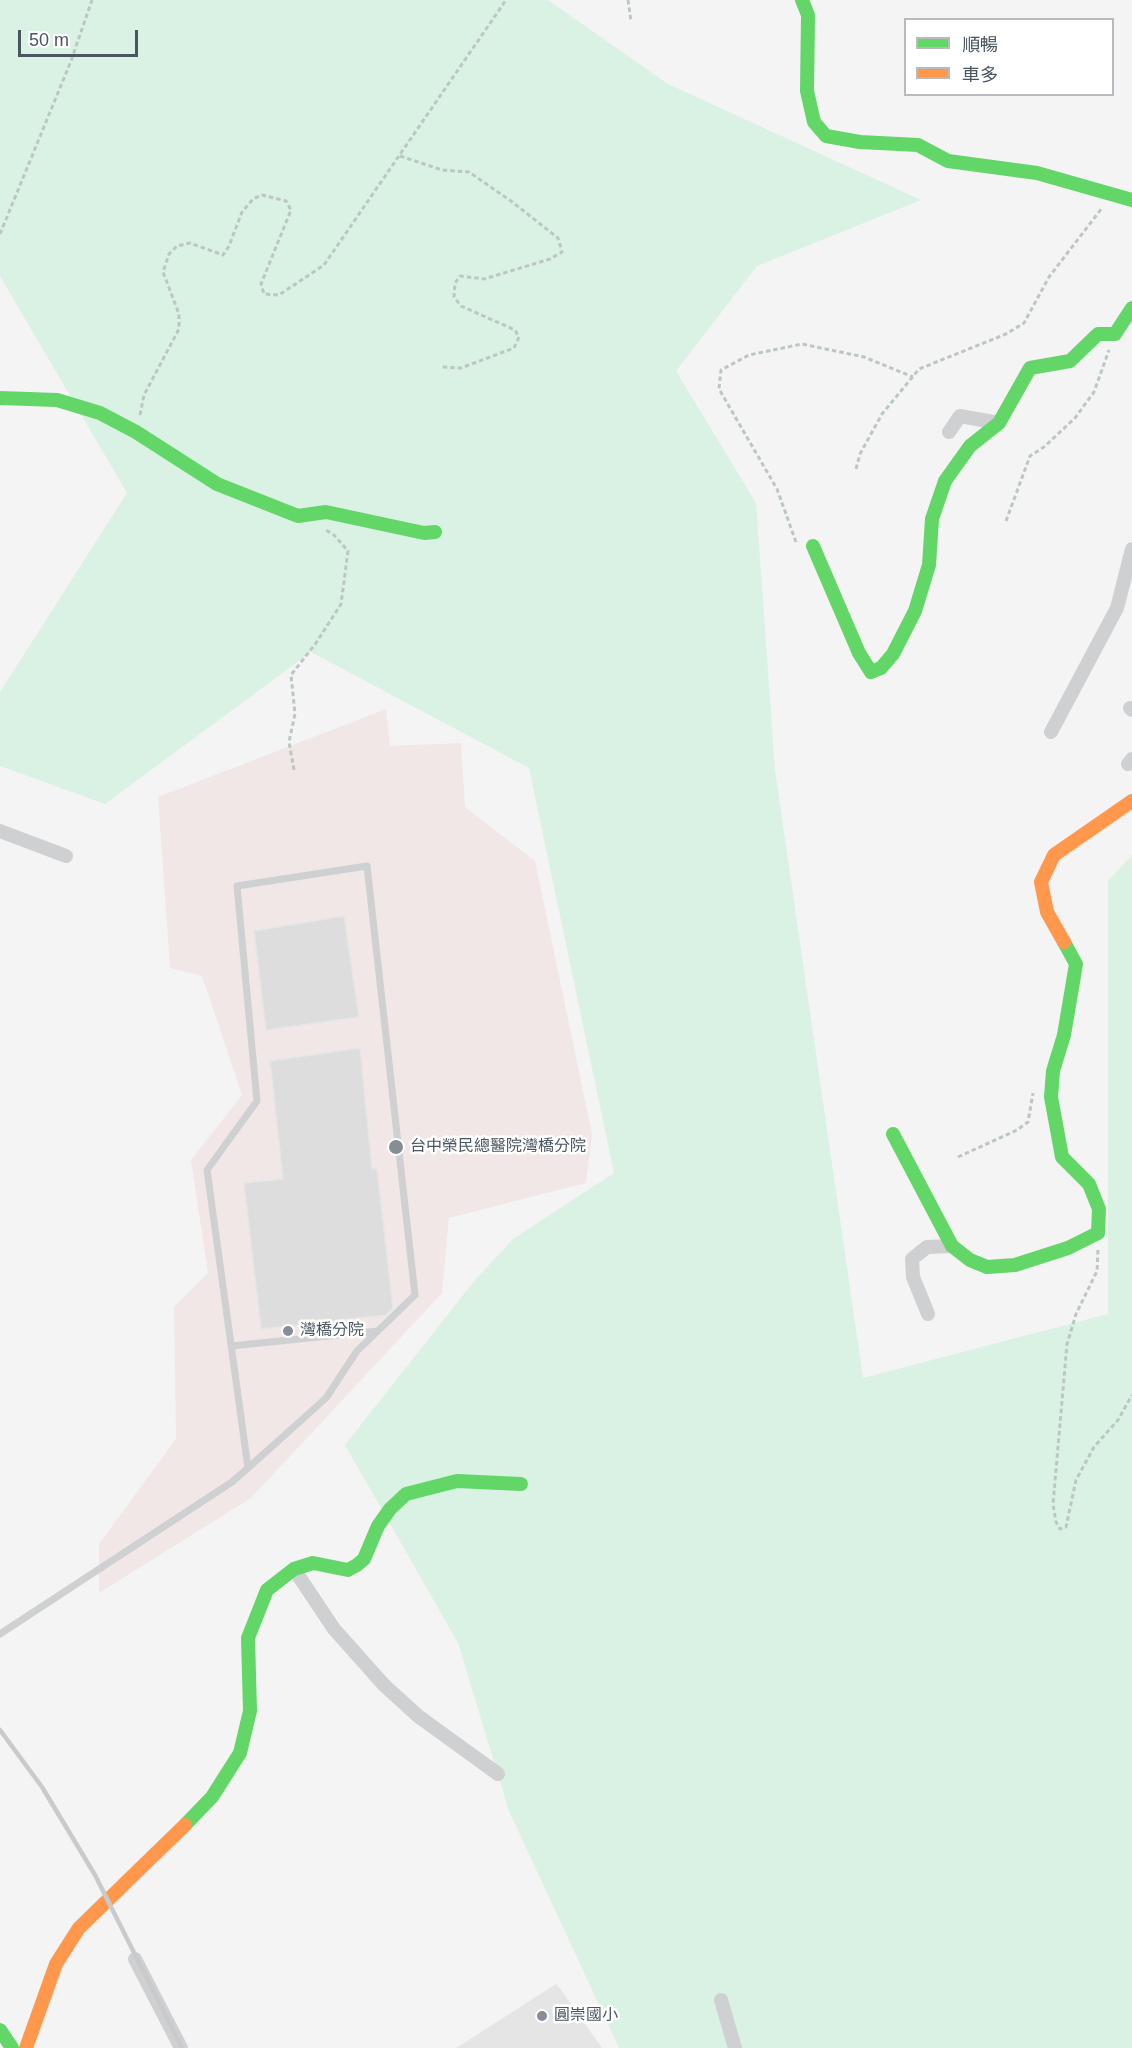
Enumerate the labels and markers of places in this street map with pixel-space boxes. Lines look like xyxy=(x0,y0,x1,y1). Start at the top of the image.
place label: 台中榮民總醫院灣橋分院 xyxy=(410,1137,586,1157)
marker: 台中榮民總醫院灣橋分院 xyxy=(387,1138,405,1156)
place label: 灣橋分院 xyxy=(300,1321,364,1341)
marker: 灣橋分院 xyxy=(281,1324,295,1338)
place label: 圓崇國小 xyxy=(554,2006,618,2026)
marker: 圓崇國小 xyxy=(535,2009,549,2023)

